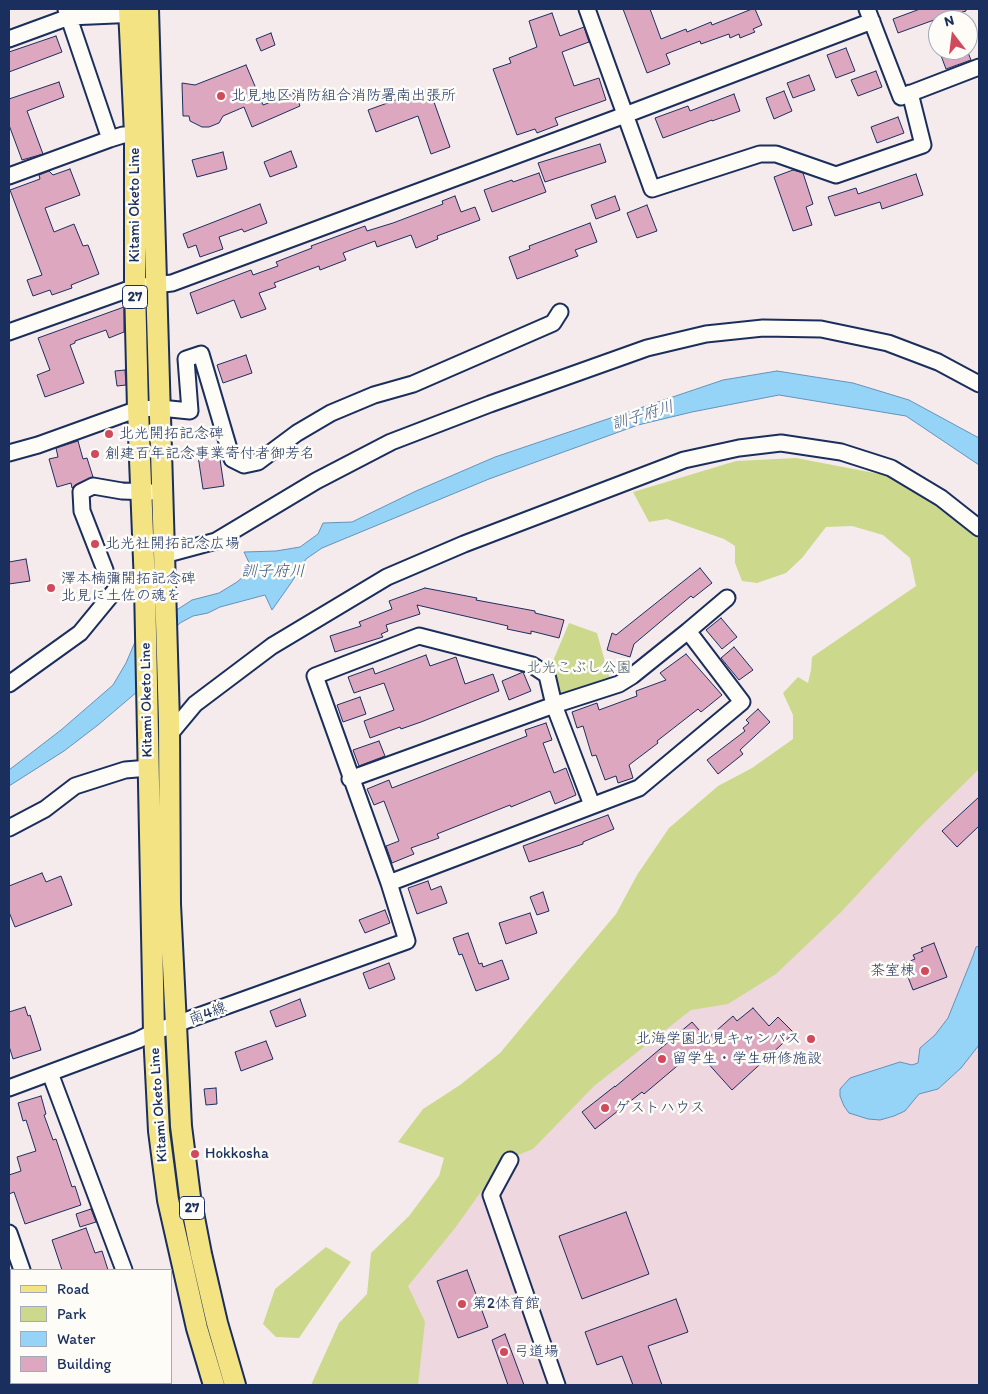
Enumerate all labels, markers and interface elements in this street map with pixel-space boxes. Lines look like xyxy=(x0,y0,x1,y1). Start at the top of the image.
north arrow xyxy=(928,10,978,60)
text: N xyxy=(942,12,956,30)
place label: 北見地区消防組合消防署南出張所 xyxy=(231,87,456,105)
marker: 北見地区消防組合消防署南出張所 xyxy=(215,90,227,102)
street label: Kitami Oketo Line xyxy=(126,148,144,262)
road number: 27 xyxy=(122,286,148,308)
water label: 訓子府川 xyxy=(610,397,676,435)
place label: 北光開拓記念碑 xyxy=(119,425,224,443)
marker: 北光開拓記念碑 xyxy=(103,428,115,440)
place label: 創建百年記念事業寄付者御芳名 xyxy=(105,445,315,463)
marker: 創建百年記念事業寄付者御芳名 xyxy=(89,448,101,460)
place label: 北光社開拓記念広場 xyxy=(105,535,240,553)
marker: 北光社開拓記念広場 xyxy=(89,538,101,550)
water label: 訓子府川 xyxy=(241,562,305,582)
place label: 澤本楠彌開拓記念碑 北見に土佐の魂を xyxy=(61,570,196,605)
marker: 澤本楠彌開拓記念碑 北見に土佐の魂を xyxy=(45,582,57,594)
street label: Kitami Oketo Line xyxy=(137,642,157,758)
park label: 北光こぶし公園 xyxy=(527,659,631,677)
place label: 茶室棟 xyxy=(870,962,915,980)
marker: 茶室棟 xyxy=(919,965,931,977)
street label: 南4線 xyxy=(187,999,229,1029)
place label: 北海学園北見キャンパス xyxy=(636,1030,801,1048)
marker: 北海学園北見キャンパス xyxy=(805,1033,817,1045)
street label: Kitami Oketo Line xyxy=(146,1047,172,1163)
place label: 留学生・学生研修施設 xyxy=(672,1050,822,1068)
marker: 留学生・学生研修施設 xyxy=(656,1053,668,1065)
place label: ゲストハウス xyxy=(615,1099,705,1117)
marker: ゲストハウス xyxy=(599,1102,611,1114)
place label: Hokkosha xyxy=(205,1145,269,1163)
marker: Hokkosha xyxy=(189,1148,201,1160)
road number: 27 xyxy=(180,1196,204,1220)
legend xyxy=(10,1269,172,1384)
text: Road xyxy=(57,1280,89,1298)
place label: 第2体育館 xyxy=(472,1295,540,1313)
marker: 第2体育館 xyxy=(456,1298,468,1310)
text: Park xyxy=(57,1305,87,1323)
text: Water xyxy=(57,1330,95,1348)
place label: 弓道場 xyxy=(514,1343,559,1361)
marker: 弓道場 xyxy=(498,1346,510,1358)
text: Building xyxy=(57,1355,111,1373)

